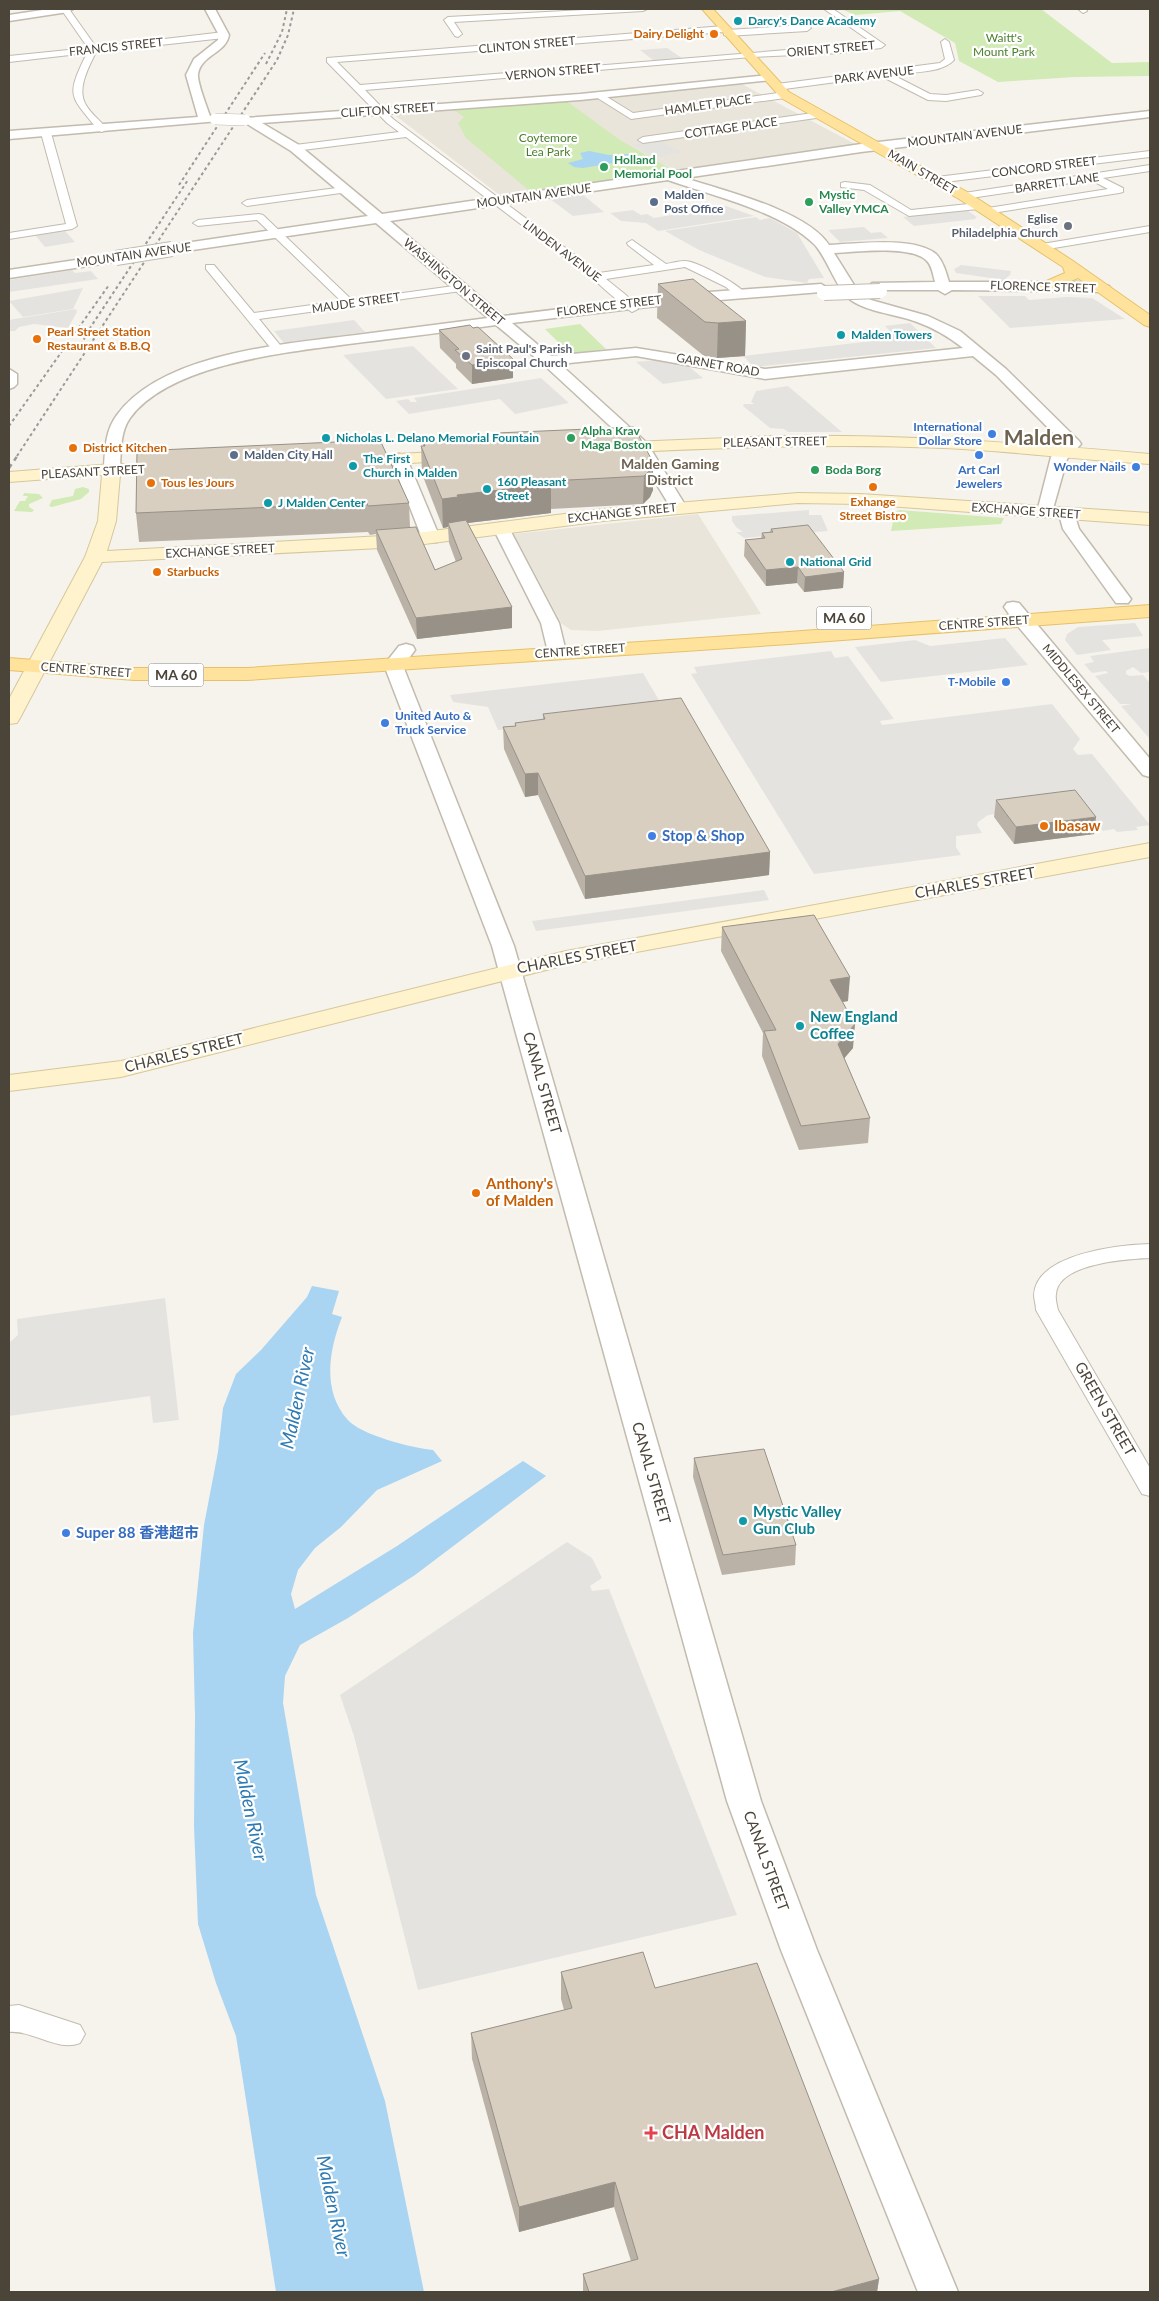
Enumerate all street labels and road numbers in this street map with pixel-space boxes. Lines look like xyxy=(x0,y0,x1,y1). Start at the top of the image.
street label: CLINTON STREET xyxy=(478,33,576,56)
street label: FRANCIS STREET xyxy=(68,34,164,59)
street label: ORIENT STREET xyxy=(786,37,876,60)
street label: VERNON STREET xyxy=(505,60,601,83)
street label: PARK AVENUE xyxy=(833,62,915,87)
street label: HAMLET PLACE xyxy=(664,91,752,118)
street label: CLIFTON STREET xyxy=(340,99,436,120)
street label: COTTAGE PLACE xyxy=(684,114,778,141)
street label: MOUNTAIN AVENUE xyxy=(907,121,1023,150)
street label: MAIN STREET xyxy=(885,146,959,197)
street label: CONCORD STREET xyxy=(990,153,1097,180)
street label: BARRETT LANE xyxy=(1014,169,1100,196)
street label: MOUNTAIN AVENUE xyxy=(476,180,592,211)
street label: LINDEN AVENUE xyxy=(520,216,604,285)
street label: WASHINGTON STREET xyxy=(401,235,508,328)
street label: MOUNTAIN AVENUE xyxy=(76,239,192,270)
street label: FLORENCE STREET xyxy=(990,277,1096,296)
street label: MAUDE STREET xyxy=(311,289,401,316)
street label: FLORENCE STREET xyxy=(555,292,662,319)
street label: GARNET ROAD xyxy=(675,350,761,379)
street label: PLEASANT STREET xyxy=(723,433,827,450)
street label: PLEASANT STREET xyxy=(41,461,145,482)
street label: EXCHANGE STREET xyxy=(567,499,677,526)
street label: EXCHANGE STREET xyxy=(971,499,1081,522)
street label: EXCHANGE STREET xyxy=(165,540,275,561)
road number: MA 60 xyxy=(816,606,872,630)
street label: CENTRE STREET xyxy=(938,612,1030,633)
street label: CENTRE STREET xyxy=(534,640,626,661)
street label: MIDDLESEX STREET xyxy=(1040,641,1123,736)
street label: CENTRE STREET xyxy=(40,659,132,680)
road number: MA 60 xyxy=(148,664,204,686)
street label: CHARLES STREET xyxy=(913,863,1037,901)
street label: CHARLES STREET xyxy=(515,936,639,976)
street label: CHARLES STREET xyxy=(122,1029,245,1076)
street label: CANAL STREET xyxy=(520,1030,566,1136)
street label: GREEN STREET xyxy=(1072,1358,1140,1459)
street label: CANAL STREET xyxy=(629,1420,675,1526)
street label: CANAL STREET xyxy=(740,1808,793,1913)

